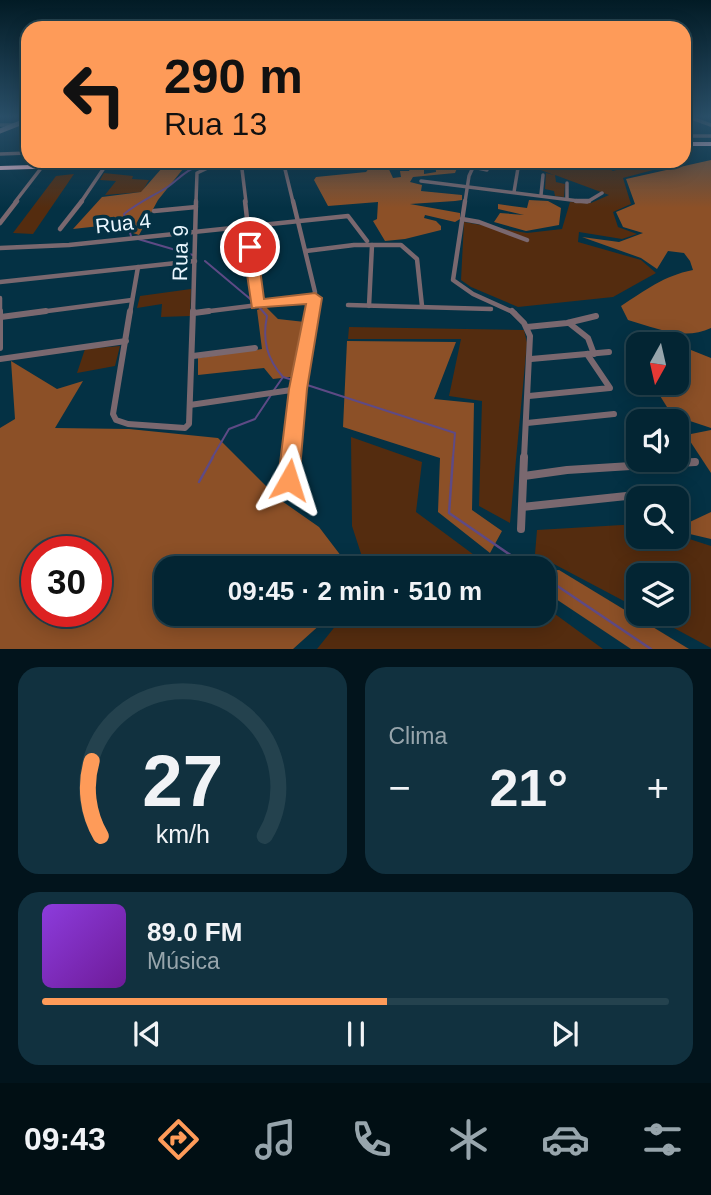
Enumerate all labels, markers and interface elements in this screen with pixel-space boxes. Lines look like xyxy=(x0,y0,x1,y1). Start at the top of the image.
icon: left xyxy=(49,49,140,140)
text: 290 m xyxy=(164,49,303,103)
text: Rua 13 xyxy=(164,106,267,142)
street label: Rua 4 xyxy=(94,209,152,237)
pin xyxy=(220,217,280,277)
street label: Rua 9 xyxy=(168,225,192,281)
icon: arrive xyxy=(231,228,269,266)
north arrow xyxy=(626,332,690,396)
map controls xyxy=(626,332,689,626)
button: sound xyxy=(626,409,689,472)
position arrow xyxy=(252,443,326,517)
button: search xyxy=(626,486,689,549)
speed limit sign: 30 xyxy=(21,536,112,627)
button: layers xyxy=(626,563,689,626)
text: 09:45 · 2 min · 510 m xyxy=(228,576,482,606)
text: Clima xyxy=(389,723,447,749)
text: 27 xyxy=(142,741,223,822)
text: 21° xyxy=(489,759,568,817)
text: − xyxy=(389,767,411,809)
text: + xyxy=(647,767,669,809)
text: km/h xyxy=(155,820,209,848)
text: 89.0 FM xyxy=(147,917,242,947)
text: Música xyxy=(147,948,220,974)
icon: previous xyxy=(128,1015,166,1053)
icon: pause xyxy=(337,1015,375,1053)
icon: next xyxy=(546,1015,584,1053)
icon: directions xyxy=(154,1115,203,1164)
icon: music xyxy=(251,1115,300,1164)
icon: phone xyxy=(347,1115,396,1164)
icon: climate xyxy=(444,1115,493,1164)
icon: car xyxy=(541,1115,590,1164)
icon: filters xyxy=(638,1115,687,1164)
text: 09:43 xyxy=(24,1121,106,1157)

